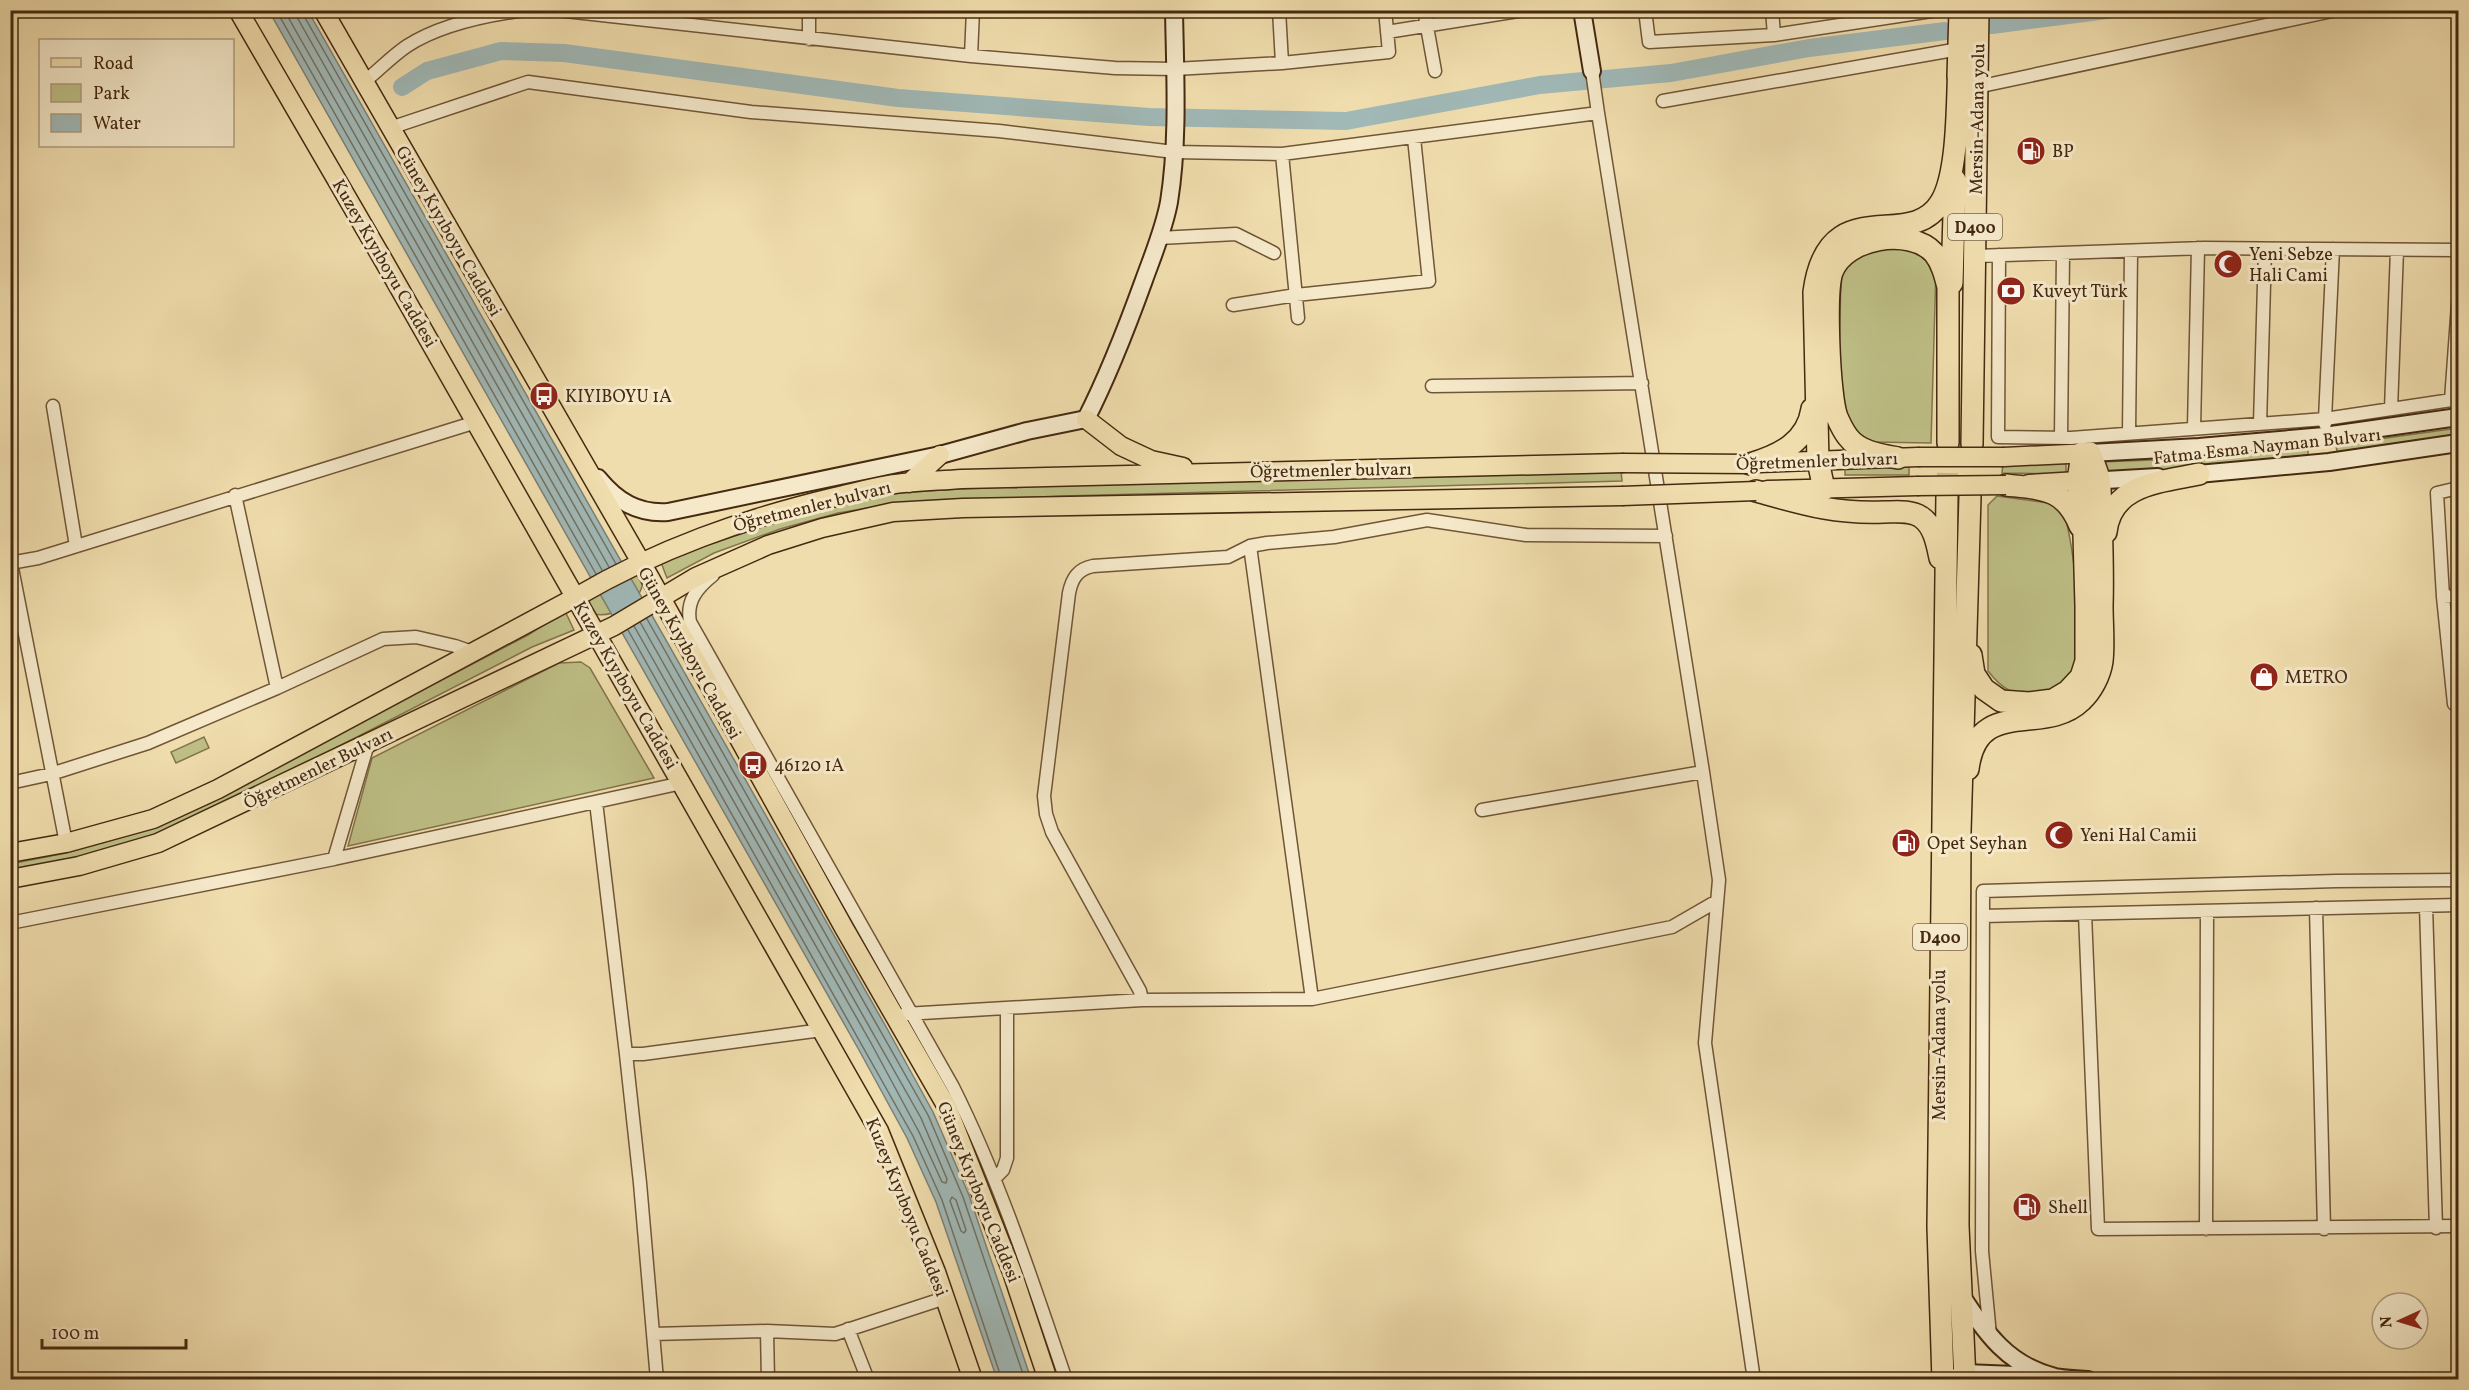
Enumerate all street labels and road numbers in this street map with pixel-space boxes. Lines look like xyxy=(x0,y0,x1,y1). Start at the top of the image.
street label: Mersin-Adana yolu xyxy=(1965,43,1992,195)
street label: Güney Kıyıboyu Caddesi xyxy=(389,142,507,322)
street label: Kuzey Kıyıboyu Caddesi xyxy=(325,175,442,353)
road number: D400 xyxy=(1948,214,2002,240)
street label: Fatma Esma Nayman Bulvarı xyxy=(2152,423,2382,472)
street label: Öğretmenler bulvarı xyxy=(1736,447,1898,478)
street label: Öğretmenler bulvarı xyxy=(1250,458,1412,485)
street label: Öğretmenler bulvarı xyxy=(731,476,894,539)
street label: Güney Kıyıboyu Caddesi xyxy=(631,563,747,744)
street label: Kuzey Kıyıboyu Caddesi xyxy=(566,597,683,775)
street label: Öğretmenler Bulvarı xyxy=(240,722,397,816)
road number: D400 xyxy=(1913,924,1967,950)
street label: Mersin-Adana yolu xyxy=(1928,969,1953,1121)
street label: Güney Kıyıboyu Caddesi xyxy=(930,1098,1025,1287)
street label: Kuzey Kıyıboyu Caddesi xyxy=(858,1114,953,1301)

